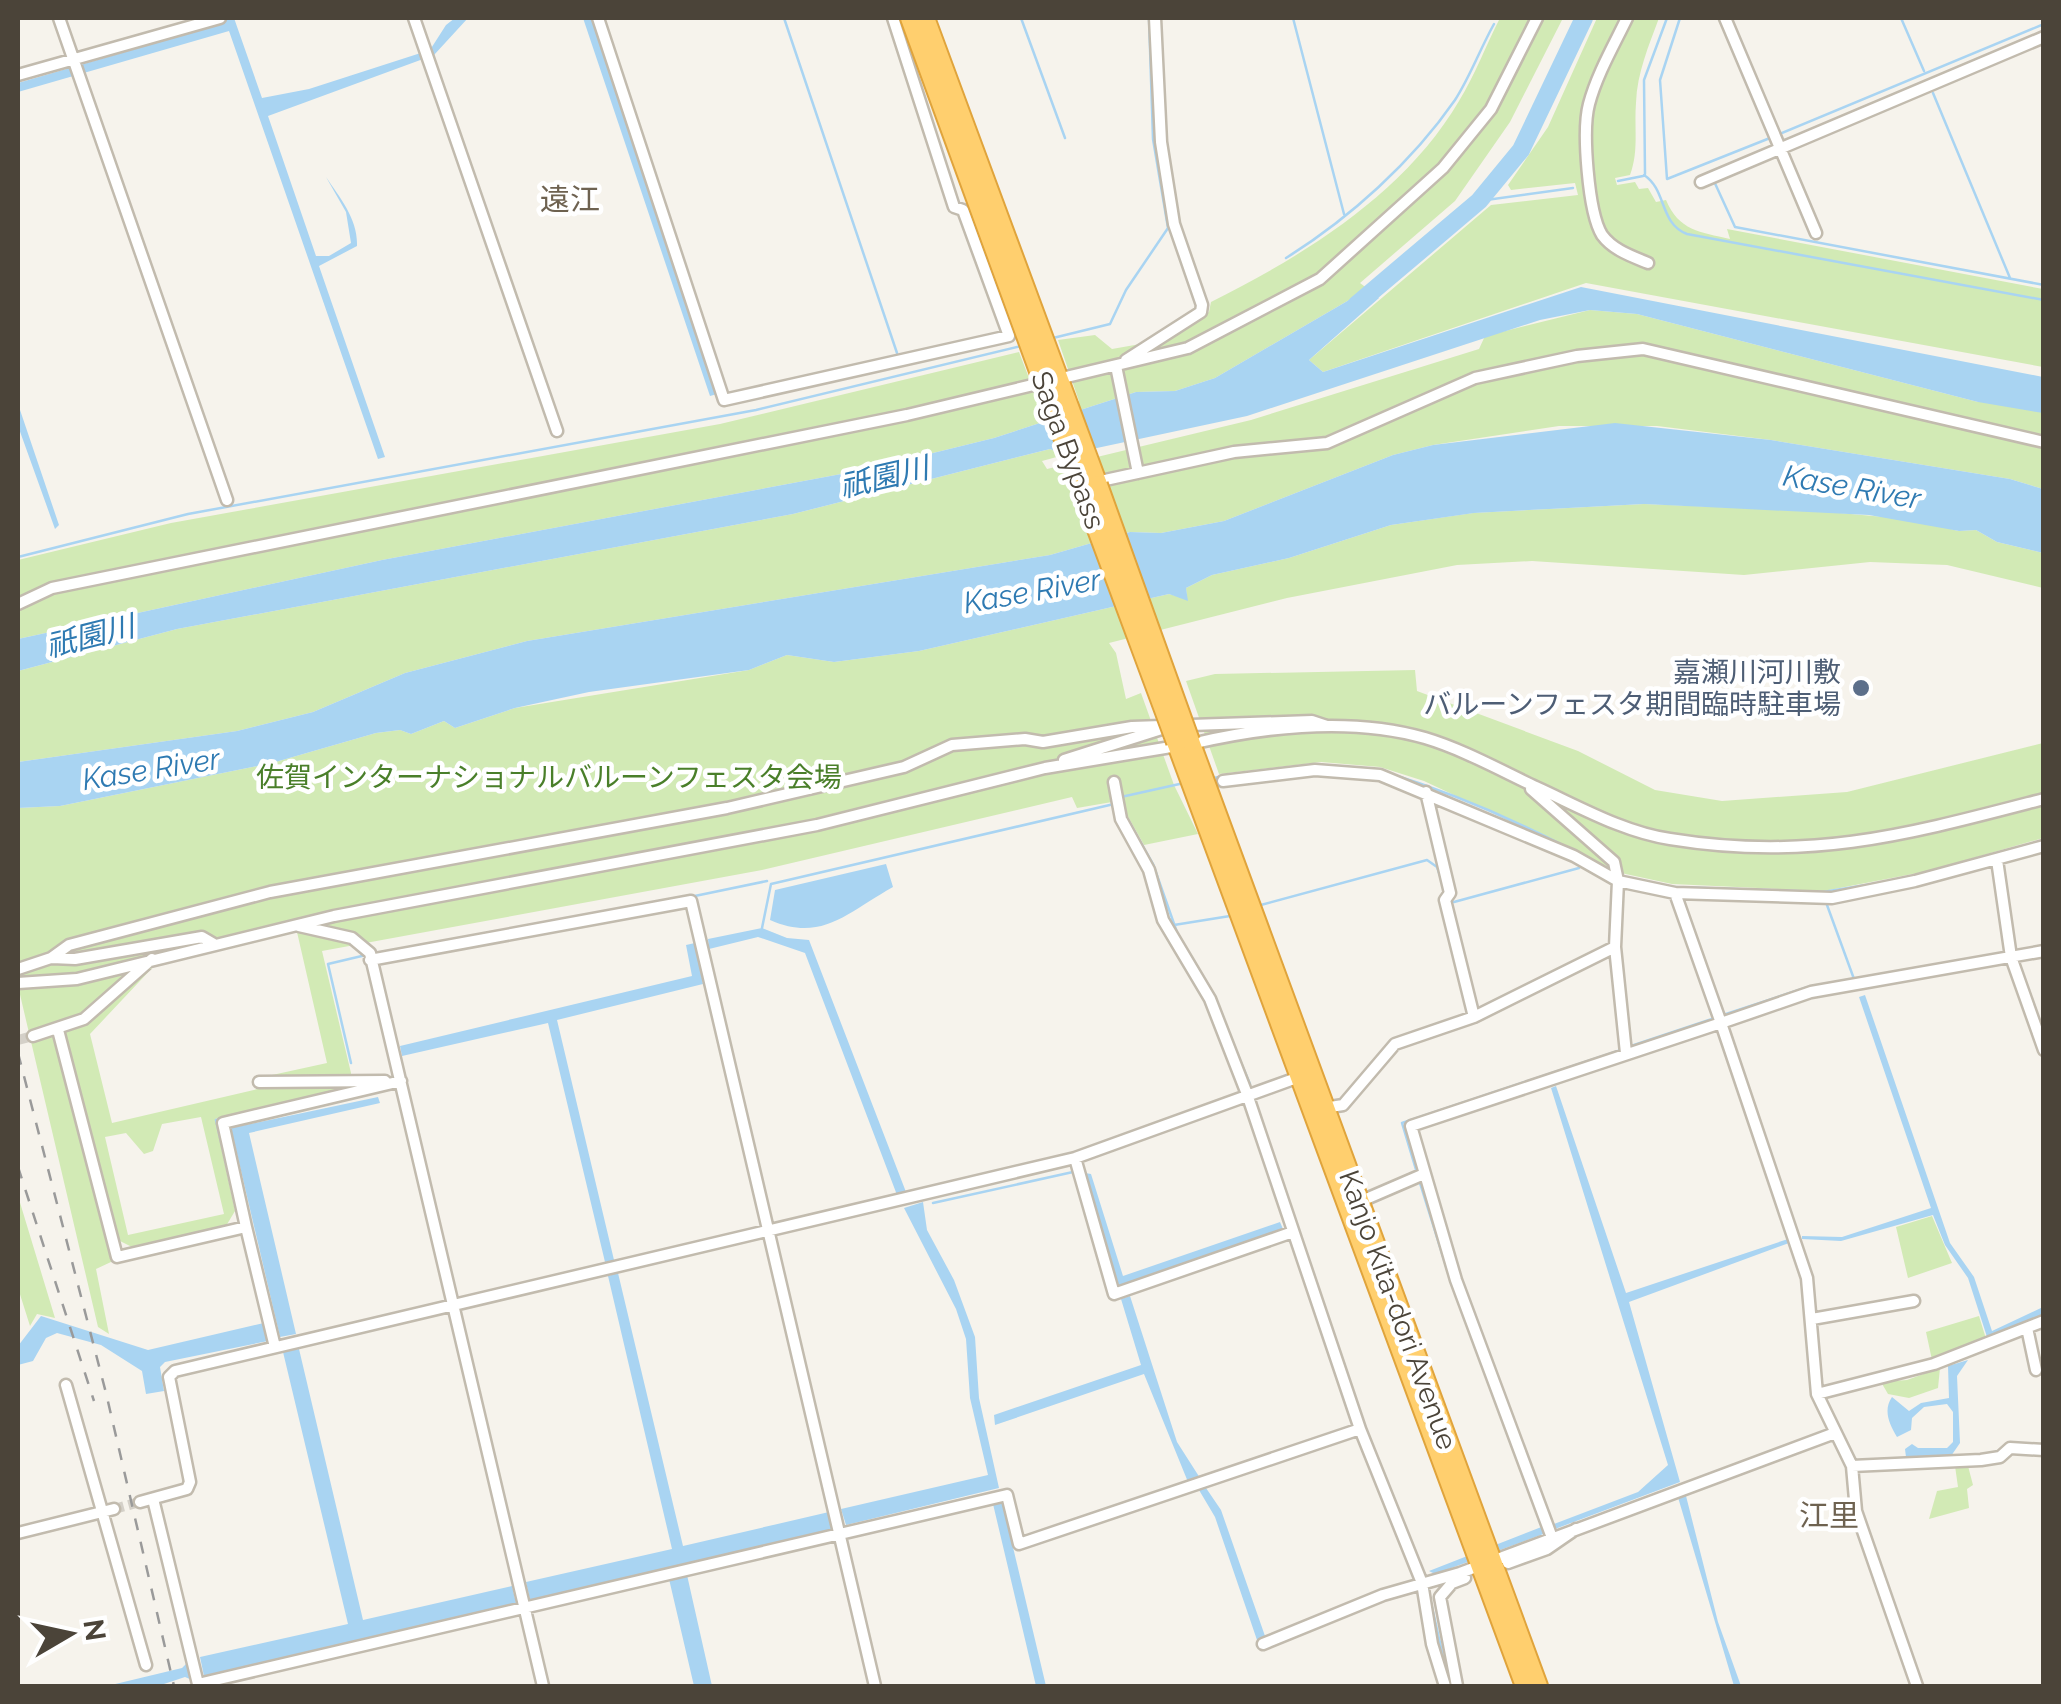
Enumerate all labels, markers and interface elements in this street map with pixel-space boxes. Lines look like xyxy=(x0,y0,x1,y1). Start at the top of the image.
district label: 遠江 xyxy=(540,182,600,217)
street label: Saga Bypass xyxy=(1024,367,1112,533)
water label: 祇園川 xyxy=(836,449,935,504)
water label: Kase River xyxy=(1781,458,1925,517)
water label: Kase River xyxy=(961,561,1105,620)
water label: 祇園川 xyxy=(42,607,141,664)
place label: 嘉瀬川河川敷 バルーンフェスタ期間臨時駐車場 xyxy=(1423,656,1841,721)
marker: 嘉瀬川河川敷 バルーンフェスタ期間臨時駐車場 xyxy=(1850,677,1872,699)
water label: Kase River xyxy=(80,741,224,797)
park label: 佐賀インターナショナルバルーンフェスタ会場 xyxy=(256,761,842,794)
street label: Kanjo Kita-dori Avenue xyxy=(1332,1166,1464,1454)
district label: 江里 xyxy=(1799,1498,1859,1533)
north arrow xyxy=(20,1584,120,1684)
text: N xyxy=(76,1617,112,1643)

